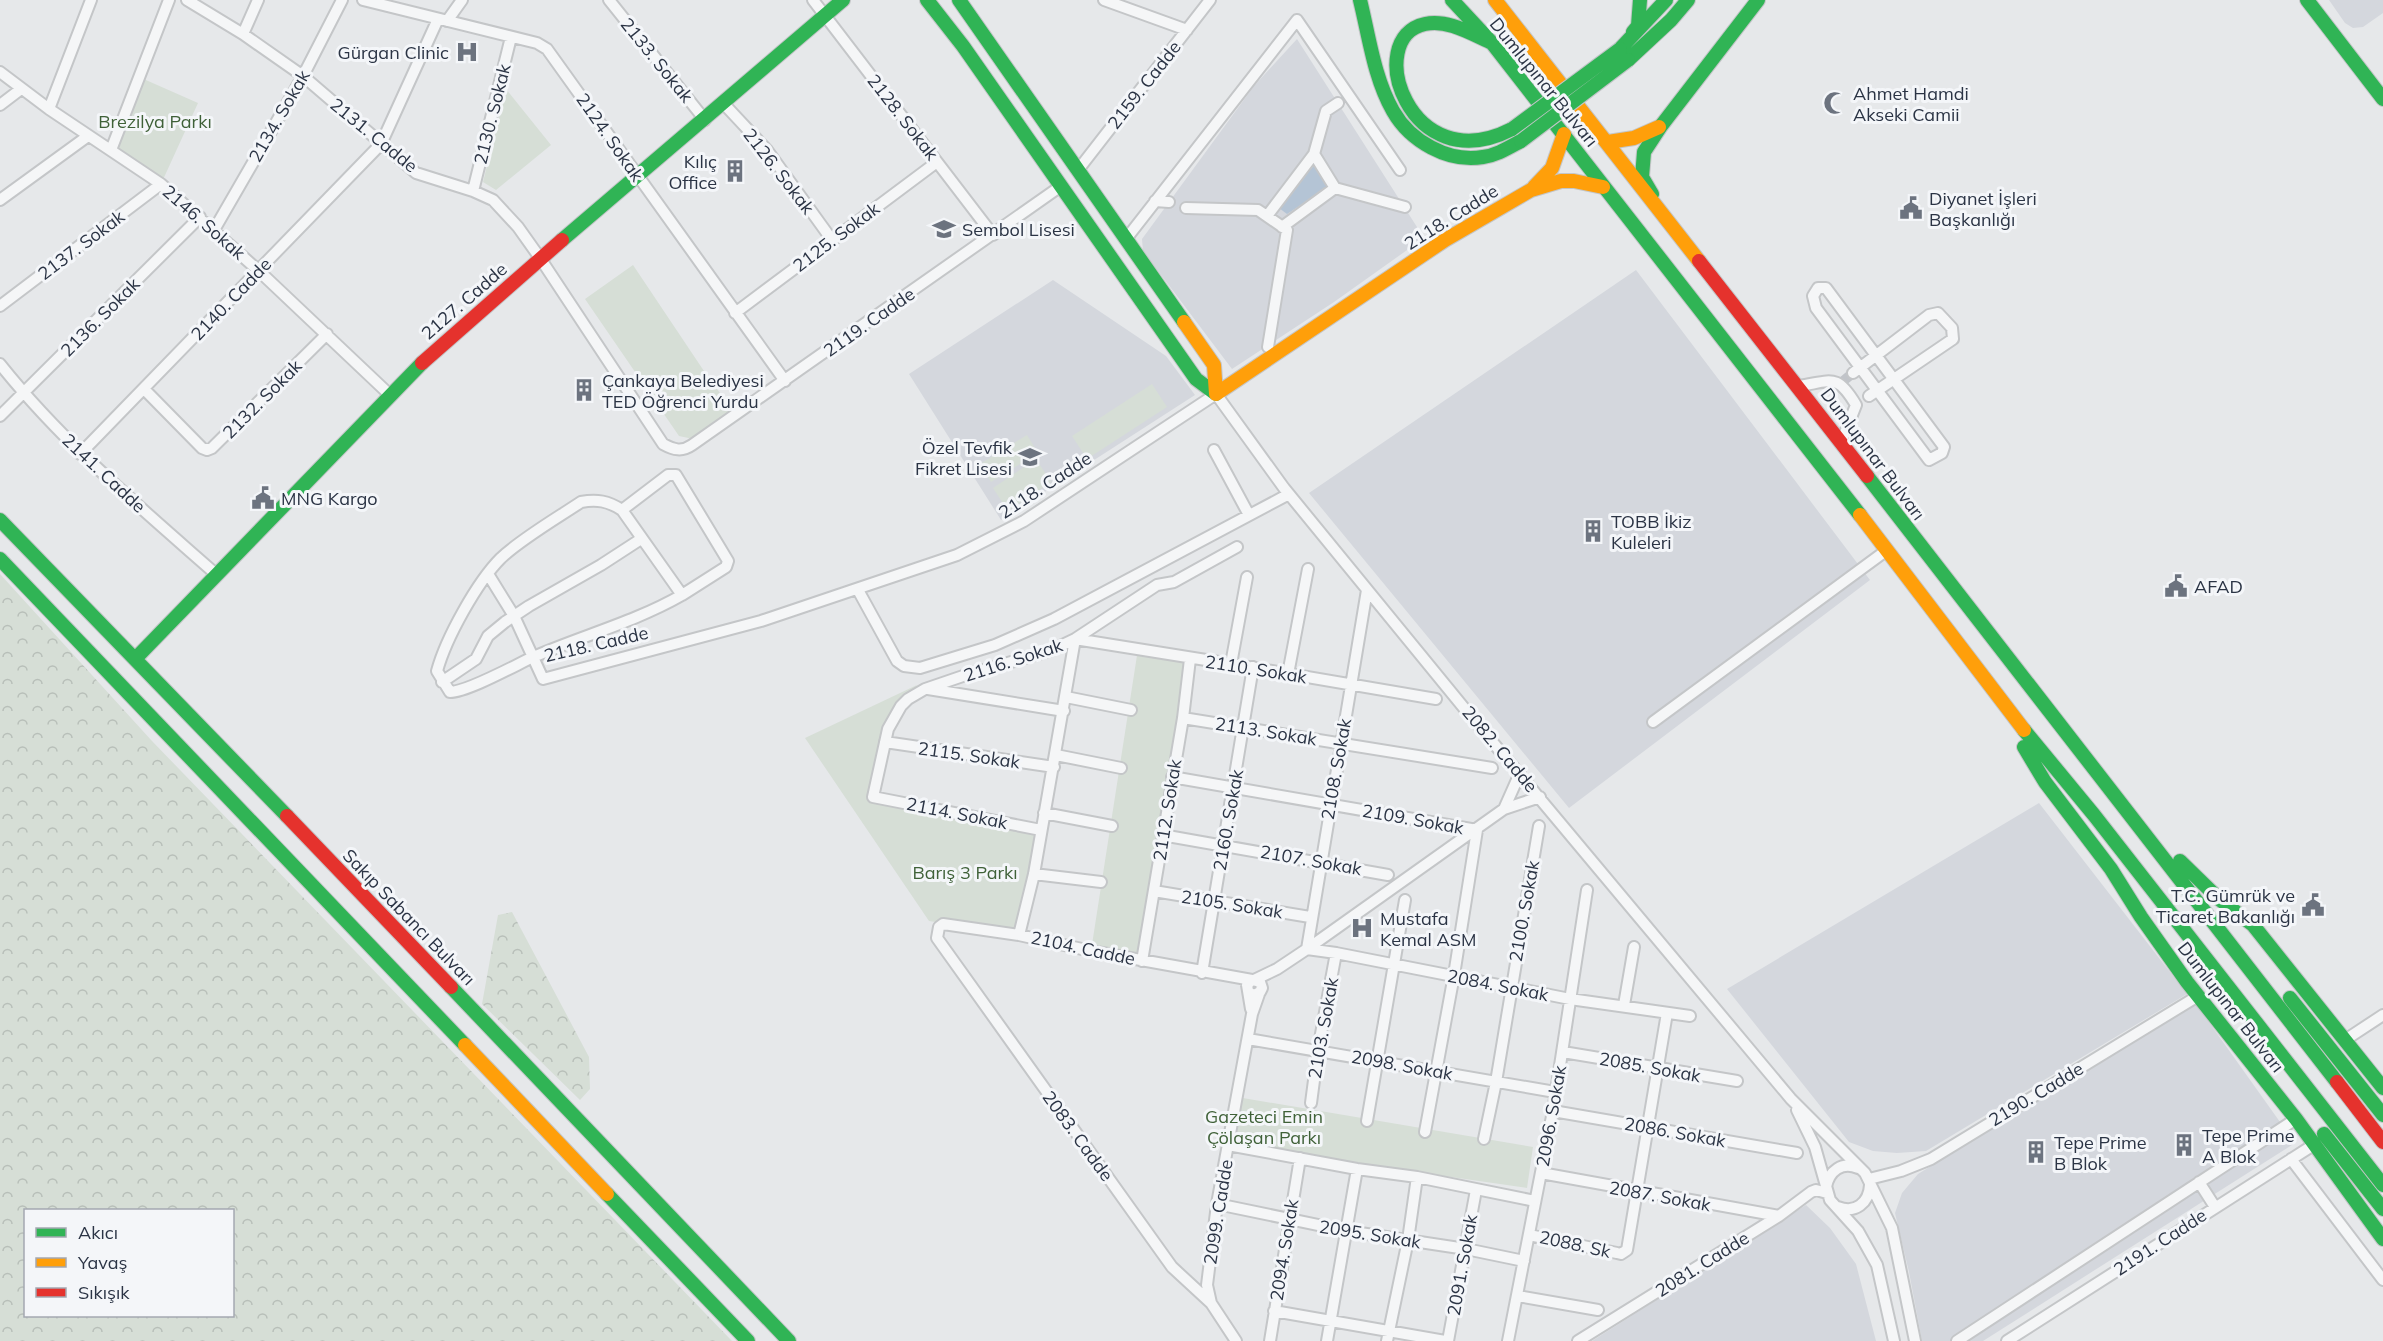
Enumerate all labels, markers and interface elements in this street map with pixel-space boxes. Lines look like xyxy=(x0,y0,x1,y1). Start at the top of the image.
street label: 2133. Sokak xyxy=(616,13,699,108)
street label: Dumlupınar Bulvarı xyxy=(1485,13,1603,151)
street label: 2159. Cadde xyxy=(1102,36,1186,134)
hospital icon: Gürgan Clinic xyxy=(454,39,480,65)
place label: Gürgan Clinic xyxy=(338,41,449,64)
street label: 2130. Sokak xyxy=(468,61,516,167)
street label: 2134. Sokak xyxy=(243,65,315,166)
street label: 2128. Sokak xyxy=(862,69,944,165)
place label: Ahmet Hamdi Akseki Camii xyxy=(1853,82,1969,126)
street label: 2124. Sokak xyxy=(571,88,649,186)
mosque icon: Ahmet Hamdi Akseki Camii xyxy=(1822,90,1848,116)
street label: 2131. Cadde xyxy=(325,93,423,177)
park label: Brezilya Parkı xyxy=(98,110,212,133)
street label: 2126. Sokak xyxy=(738,123,820,219)
place label: Kılıç Office xyxy=(668,150,717,194)
building icon: Kılıç Office xyxy=(722,158,748,184)
street label: 2118. Cadde xyxy=(1400,179,1502,255)
street label: 2146. Sokak xyxy=(158,180,251,265)
place label: Diyanet İşleri Başkanlığı xyxy=(1929,187,2037,231)
public building icon: Diyanet İşleri Başkanlığı xyxy=(1898,195,1924,221)
street label: 2125. Sokak xyxy=(788,196,885,277)
street label: 2137. Sokak xyxy=(33,204,130,285)
school or university icon: Sembol Lisesi xyxy=(931,216,957,242)
place label: Sembol Lisesi xyxy=(962,218,1075,241)
street label: 2140. Cadde xyxy=(186,253,276,345)
street label: 2127. Cadde xyxy=(416,257,512,345)
street label: 2136. Sokak xyxy=(56,272,145,361)
street label: 2119. Cadde xyxy=(819,282,919,362)
street label: 2132. Sokak xyxy=(218,354,307,443)
place label: Çankaya Belediyesi TED Öğrenci Yurdu xyxy=(602,369,764,413)
building icon: Çankaya Belediyesi TED Öğrenci Yurdu xyxy=(571,377,597,403)
street label: Dumlupınar Bulvarı xyxy=(1816,383,1930,525)
street label: 2141. Cadde xyxy=(57,428,151,518)
place label: Özel Tevfik Fikret Lisesi xyxy=(915,436,1013,480)
school or university icon: Özel Tevfik Fikret Lisesi xyxy=(1017,444,1043,470)
street label: 2118. Cadde xyxy=(994,446,1096,524)
public building icon: MNG Kargo xyxy=(250,485,276,511)
place label: MNG Kargo xyxy=(281,487,378,510)
place label: TOBB İkiz Kuleleri xyxy=(1611,510,1692,554)
building icon: TOBB İkiz Kuleleri xyxy=(1580,518,1606,544)
public building icon: AFAD xyxy=(2163,573,2189,599)
place label: AFAD xyxy=(2194,575,2243,598)
street label: 2118. Cadde xyxy=(542,621,650,667)
street label: 2116. Sokak xyxy=(961,633,1066,687)
street label: 2110. Sokak xyxy=(1203,650,1309,689)
street label: 2082. Cadde xyxy=(1457,701,1543,797)
street label: 2113. Sokak xyxy=(1213,712,1319,751)
street label: 2108. Sokak xyxy=(1316,716,1356,822)
street label: 2115. Sokak xyxy=(917,736,1022,774)
street label: 2112. Sokak xyxy=(1148,757,1187,863)
street label: 2160. Sokak xyxy=(1208,767,1248,873)
street label: 2114. Sokak xyxy=(904,792,1010,834)
street label: 2109. Sokak xyxy=(1360,799,1466,839)
street label: 2107. Sokak xyxy=(1258,840,1364,880)
street label: Sakıp Sabancı Bulvarı xyxy=(338,844,480,990)
street label: 2100. Sokak xyxy=(1504,858,1544,964)
park label: Barış 3 Parkı xyxy=(912,861,1018,884)
place label: T.C. Gümrük ve Ticaret Bakanlığı xyxy=(2156,884,2295,928)
street label: 2105. Sokak xyxy=(1179,885,1285,924)
public building icon: T.C. Gümrük ve Ticaret Bakanlığı xyxy=(2300,892,2326,918)
place label: Mustafa Kemal ASM xyxy=(1380,907,1476,951)
hospital icon: Mustafa Kemal ASM xyxy=(1349,915,1375,941)
street label: 2104. Cadde xyxy=(1029,926,1137,970)
street label: Dumlupınar Bulvarı xyxy=(2173,937,2289,1077)
street label: 2084. Sokak xyxy=(1445,964,1551,1006)
street label: 2103. Sokak xyxy=(1303,975,1343,1081)
street label: 2098. Sokak xyxy=(1349,1045,1455,1085)
street label: 2085. Sokak xyxy=(1597,1047,1703,1087)
street label: 2190. Cadde xyxy=(1985,1057,2087,1131)
street label: 2096. Sokak xyxy=(1531,1063,1571,1169)
street label: 2083. Cadde xyxy=(1037,1086,1119,1186)
park label: Gazeteci Emin Çölaşan Parkı xyxy=(1205,1105,1323,1149)
street label: 2086. Sokak xyxy=(1622,1112,1728,1152)
place label: Tepe Prime A Blok xyxy=(2202,1124,2295,1168)
place label: Tepe Prime B Blok xyxy=(2054,1131,2147,1175)
building icon: Tepe Prime A Blok xyxy=(2171,1132,2197,1158)
building icon: Tepe Prime B Blok xyxy=(2023,1139,2049,1165)
street label: 2099. Cadde xyxy=(1198,1158,1238,1266)
street label: 2087. Sokak xyxy=(1607,1176,1713,1216)
street label: 2094. Sokak xyxy=(1265,1197,1304,1303)
street label: 2191. Cadde xyxy=(2109,1203,2211,1281)
legend xyxy=(24,1209,234,1317)
street label: 2091. Sokak xyxy=(1442,1212,1482,1318)
street label: 2095. Sokak xyxy=(1317,1215,1423,1254)
text: Akıcı xyxy=(78,1221,118,1244)
street label: 2088. Sk xyxy=(1537,1225,1614,1263)
street label: 2081. Cadde xyxy=(1651,1226,1753,1302)
text: Yavaş xyxy=(77,1251,127,1274)
text: Sıkışık xyxy=(78,1281,130,1304)

